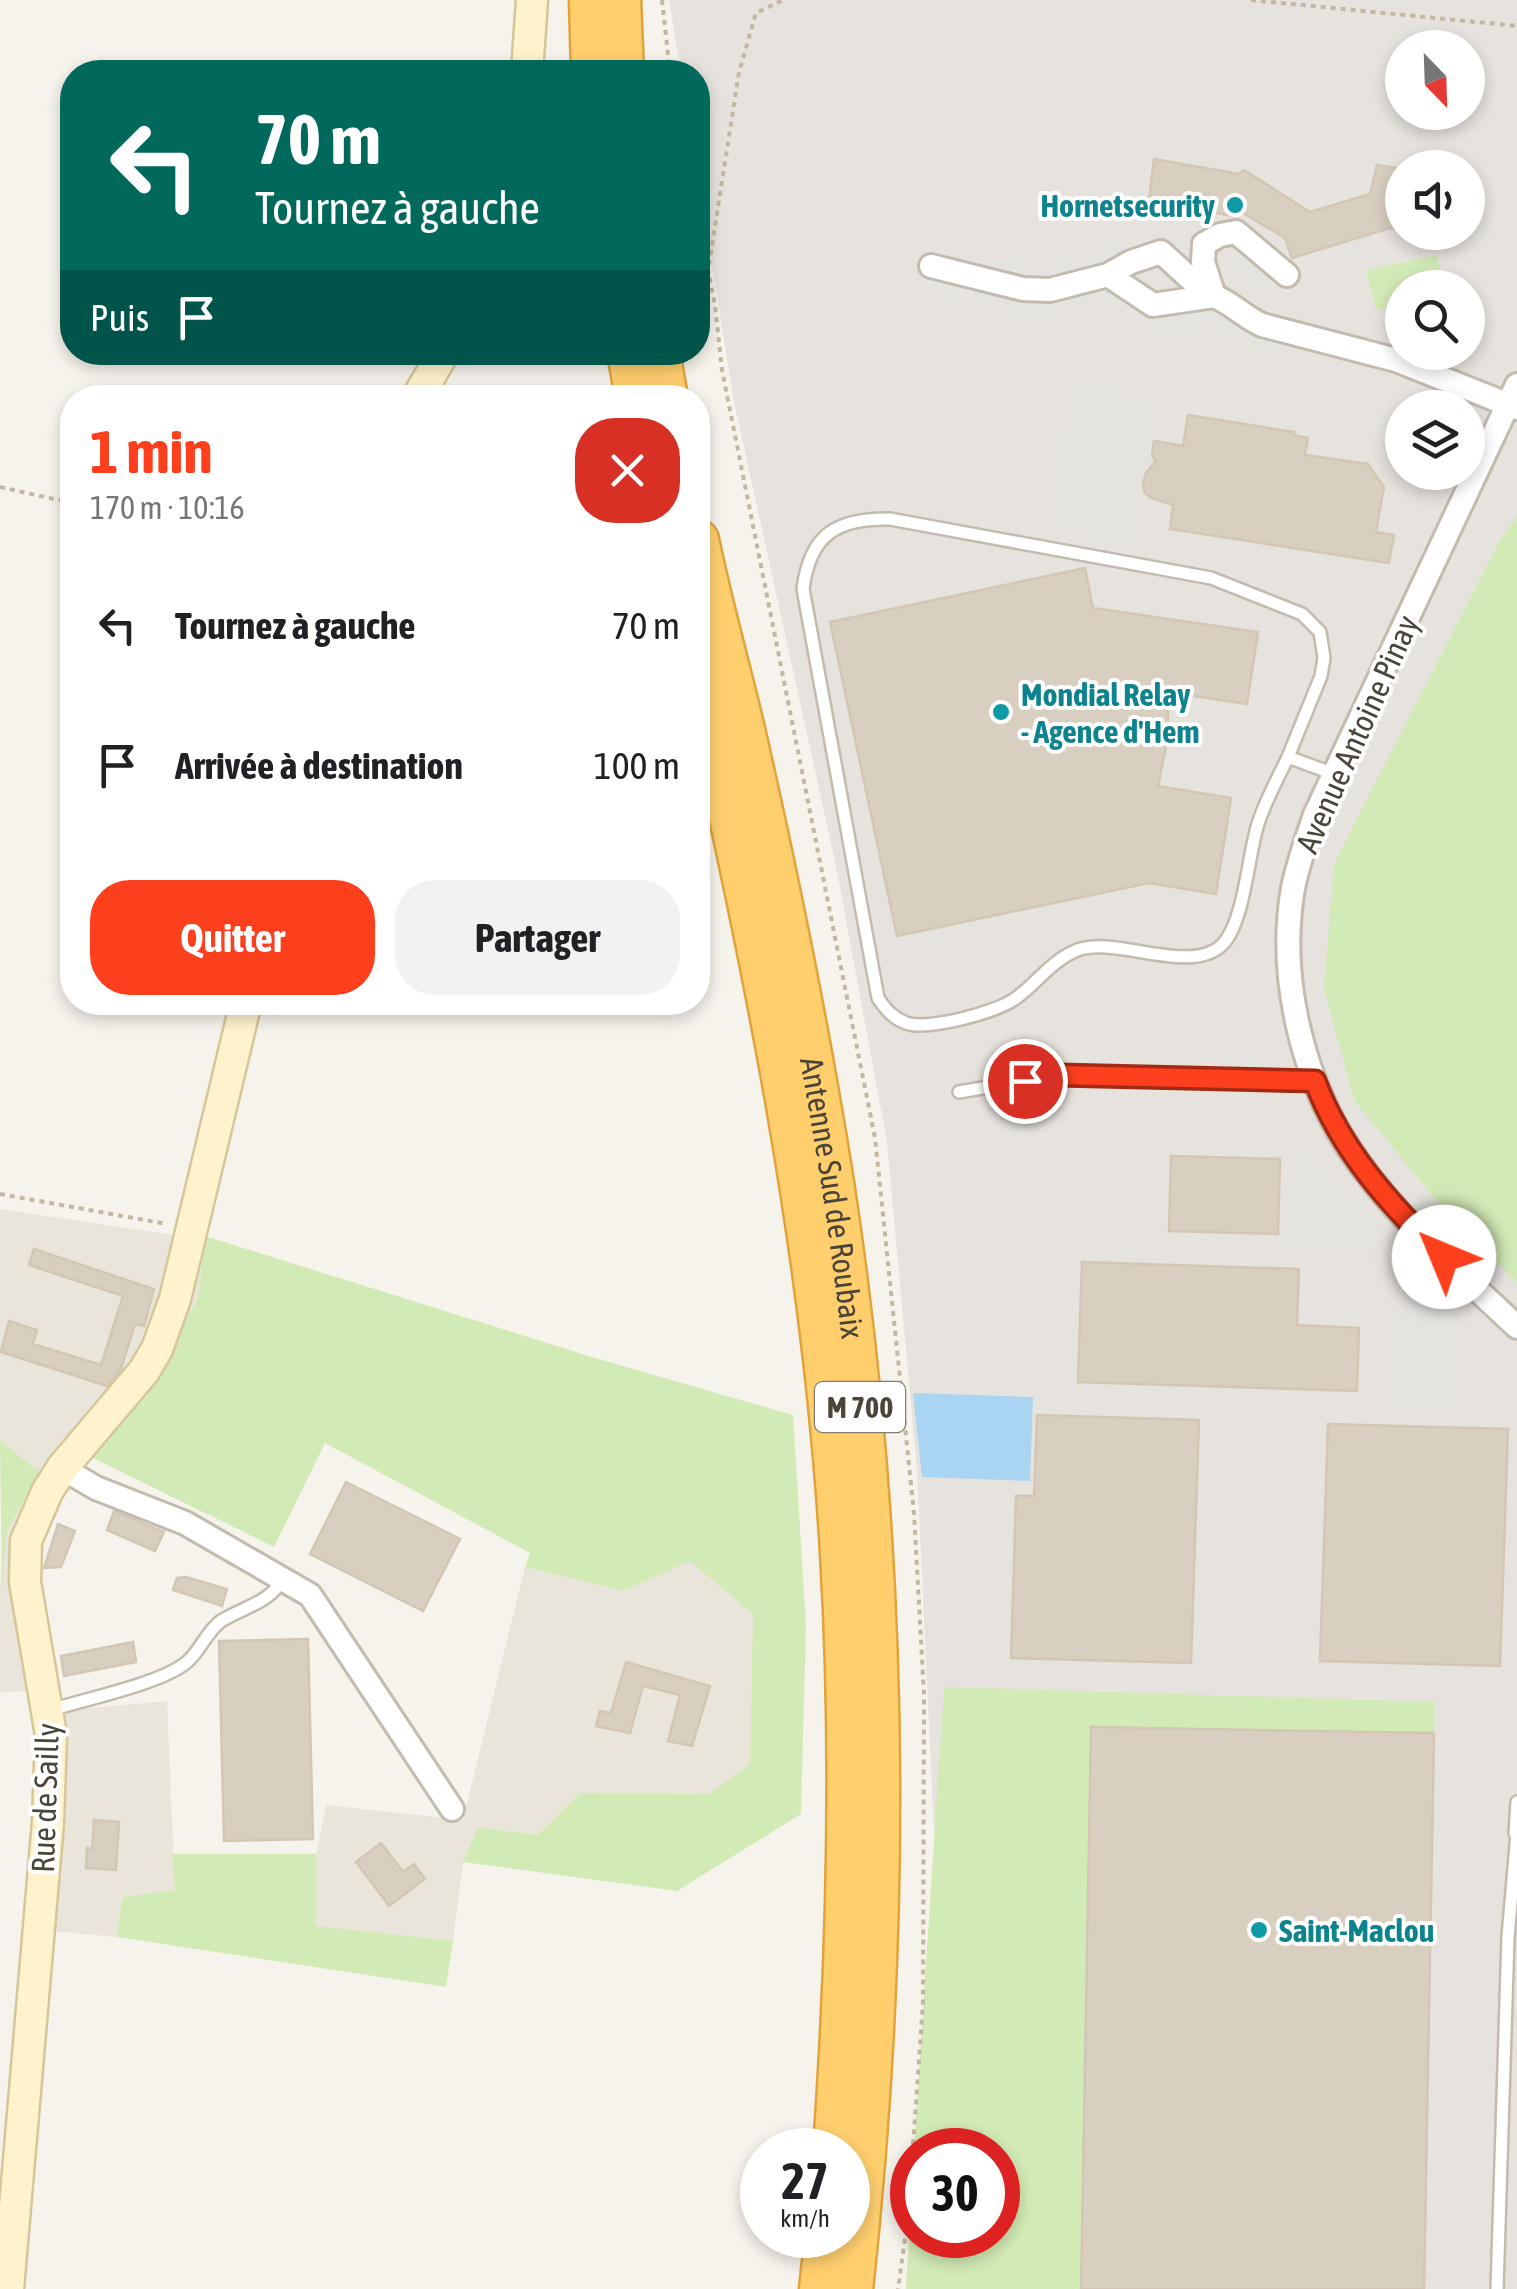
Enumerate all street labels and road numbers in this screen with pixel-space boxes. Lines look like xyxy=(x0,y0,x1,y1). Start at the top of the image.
street label: Avenue Antoine Pinay xyxy=(1288,610,1426,858)
street label: Antenne Sud de Roubaix xyxy=(793,1054,872,1341)
road number: M 700 xyxy=(815,1382,905,1432)
street label: Rue de Sailly xyxy=(24,1722,66,1874)

